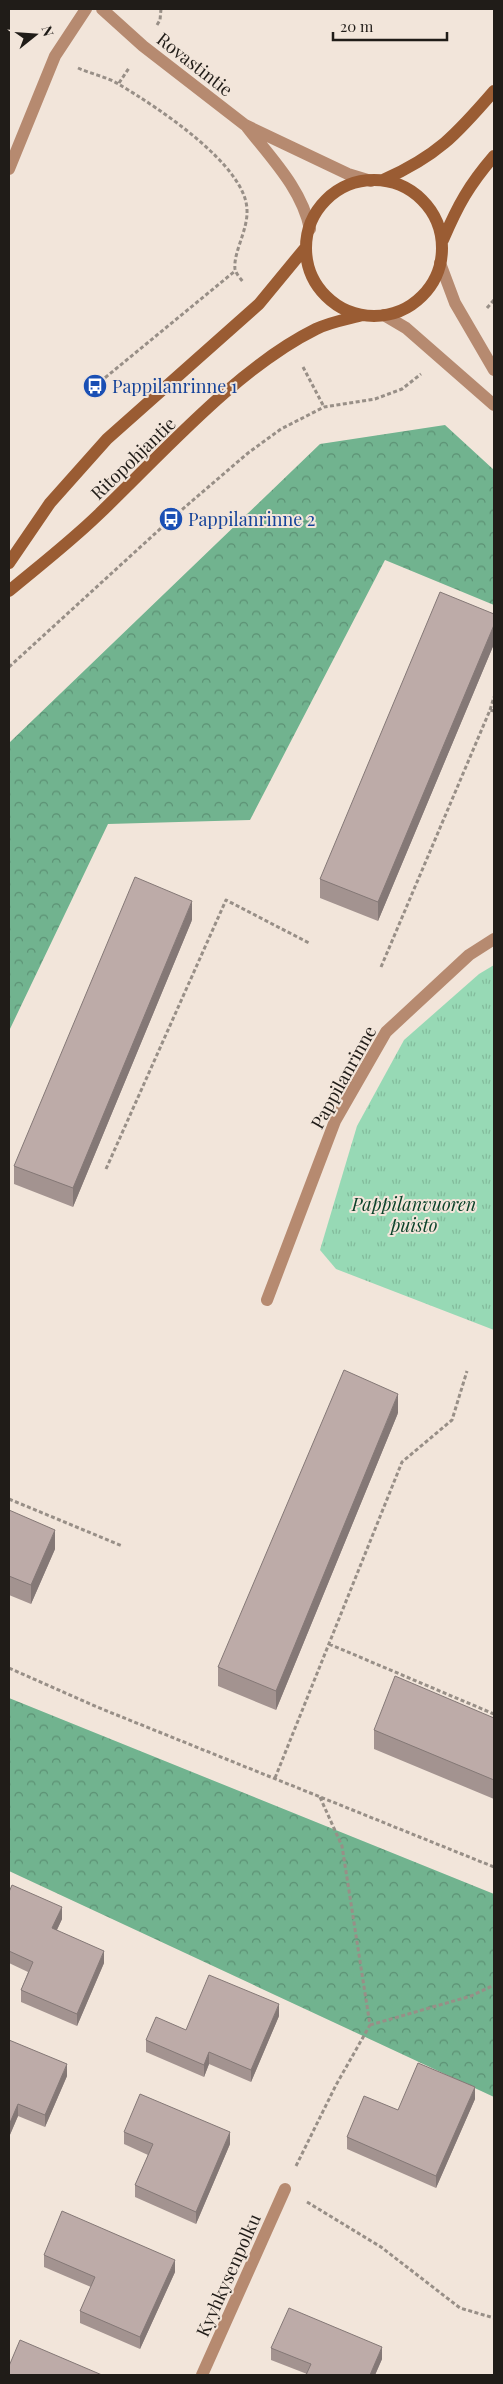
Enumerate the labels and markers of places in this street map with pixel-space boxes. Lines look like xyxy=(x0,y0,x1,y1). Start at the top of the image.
bus stop icon: Pappilanrinne 1 xyxy=(82,373,108,399)
place label: Pappilanrinne 1 xyxy=(112,374,238,398)
bus stop icon: Pappilanrinne 2 xyxy=(158,506,184,532)
place label: Pappilanrinne 2 xyxy=(188,507,315,531)

